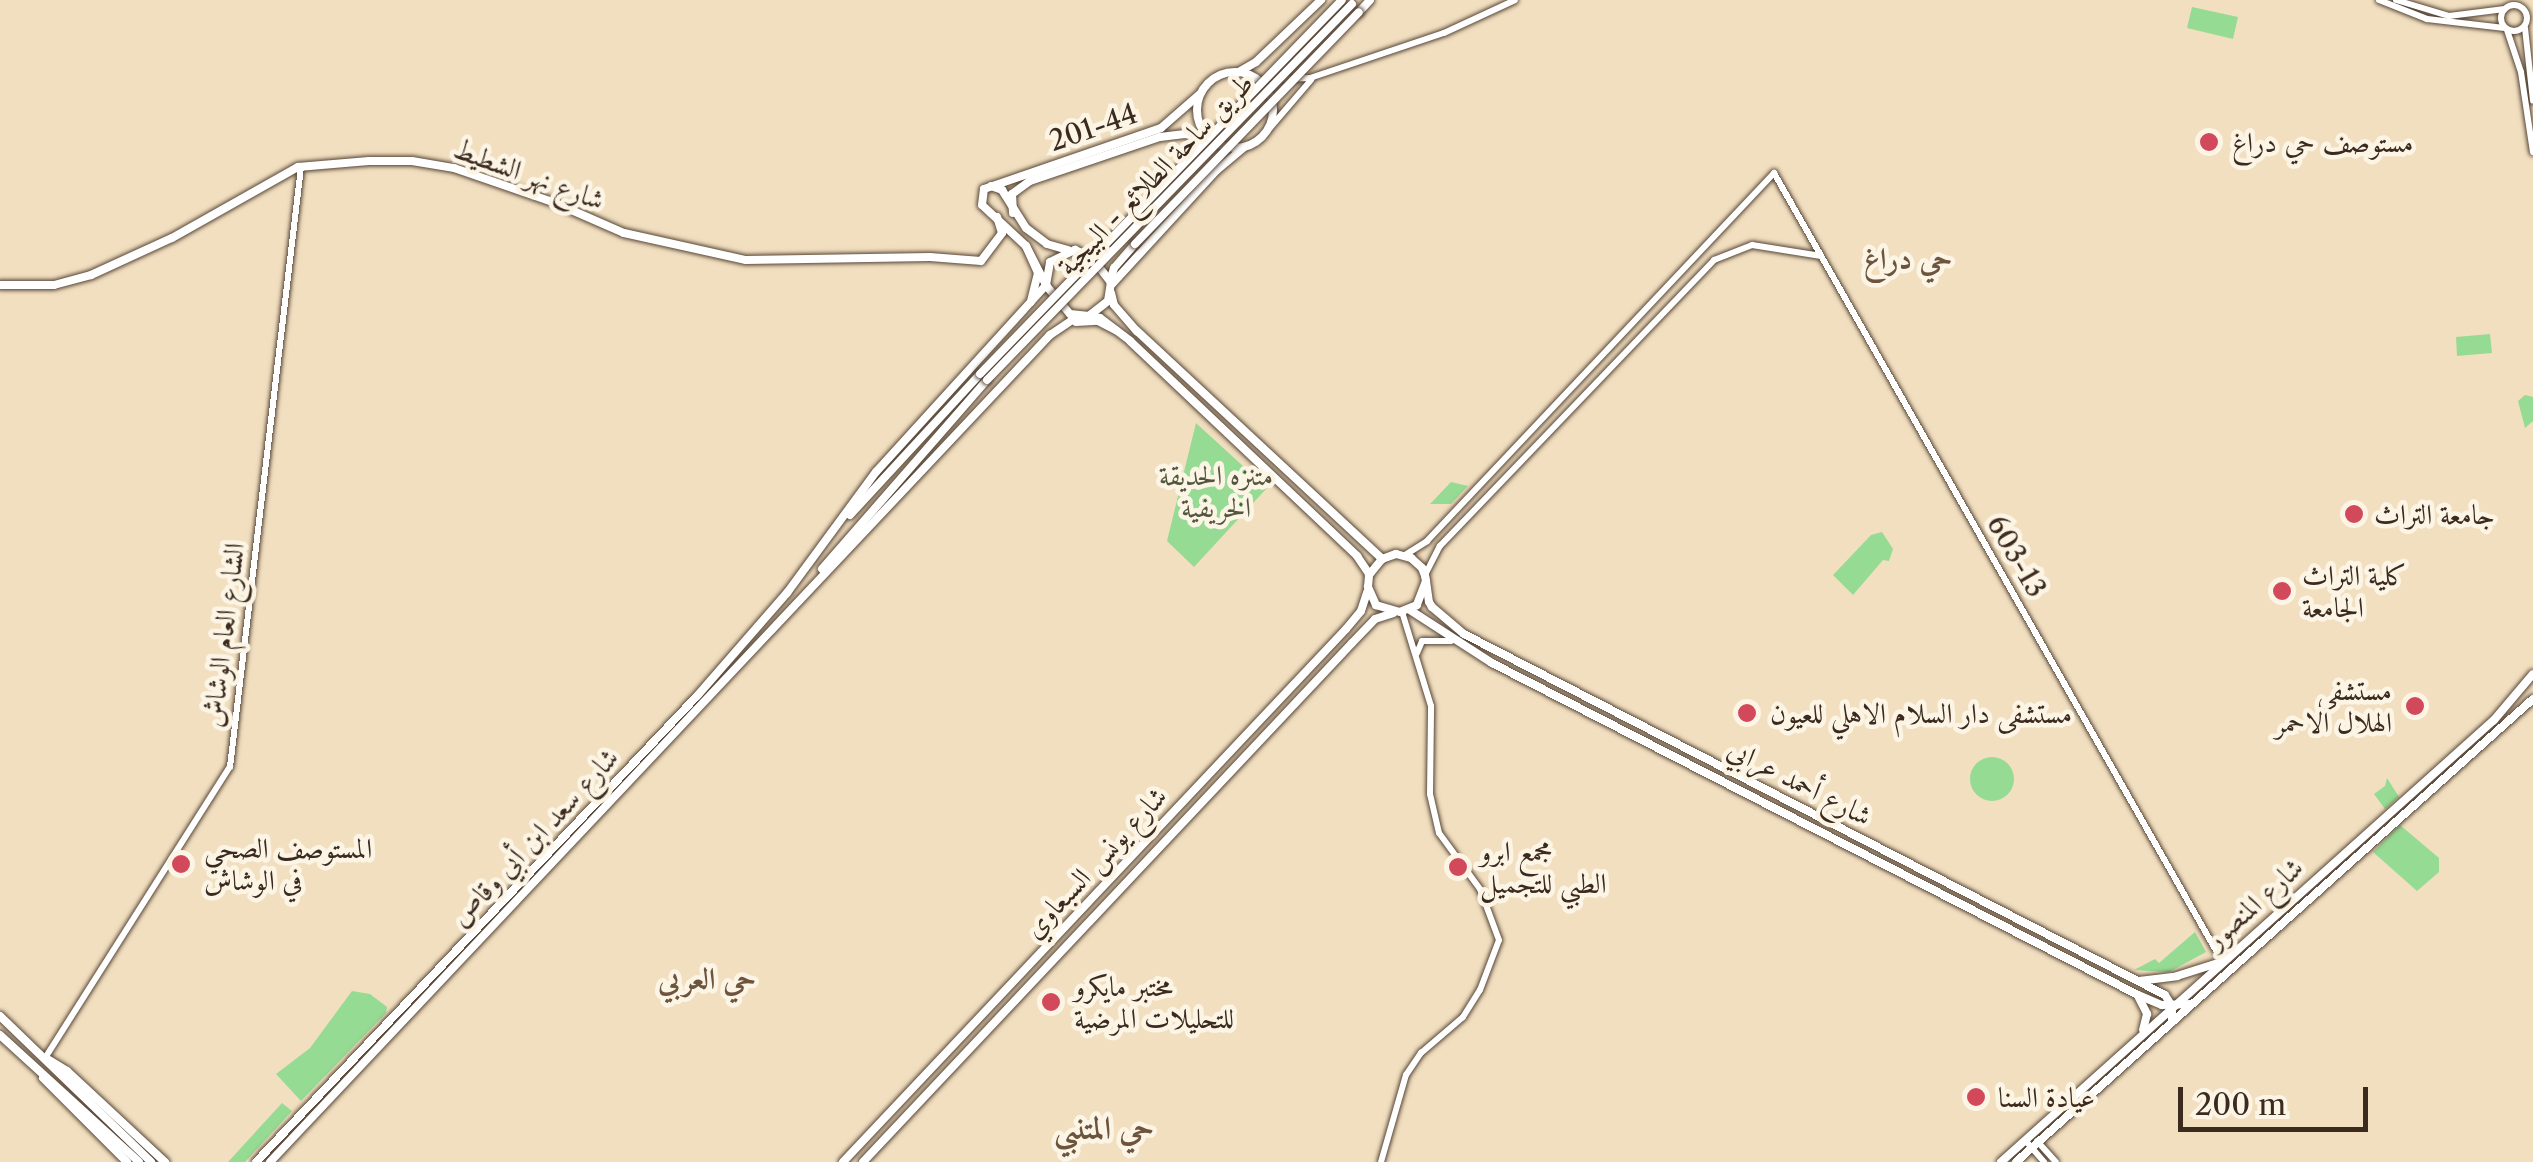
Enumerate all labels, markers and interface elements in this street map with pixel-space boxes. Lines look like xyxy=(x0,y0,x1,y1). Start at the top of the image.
street label: طريق ساحة الطلائع - البيجية xyxy=(1050,66,1260,282)
street label: 201-44 xyxy=(1045,96,1141,158)
place label: مستوصف حي دراغ xyxy=(2232,125,2413,159)
marker: مستوصف حي دراغ xyxy=(2196,129,2222,155)
street label: شارع نهر الشطيط xyxy=(449,131,609,217)
district label: حي دراغ xyxy=(1864,241,1952,277)
park label: متنزه الحديقة الخريفية xyxy=(1159,458,1273,524)
place label: جامعة التراث xyxy=(2374,497,2495,531)
marker: جامعة التراث xyxy=(2343,503,2365,525)
street label: 603-13 xyxy=(1980,509,2054,603)
street label: الشارع العام الوشاش xyxy=(195,541,251,729)
place label: كلية التراث الجامعة xyxy=(2302,558,2407,624)
marker: كلية التراث الجامعة xyxy=(2271,580,2293,602)
place label: مستشفى الهلال الاحمر xyxy=(2275,673,2392,739)
marker: مستشفى الهلال الاحمر xyxy=(2402,693,2428,719)
place label: مستشفى دار السلام الاهلي للعيون xyxy=(1770,696,2072,730)
marker: مستشفى دار السلام الاهلي للعيون xyxy=(1734,700,1760,726)
street label: شارع أحمد عرابي xyxy=(1722,731,1878,833)
street label: شارع سعد ابن أبي وقاص xyxy=(443,741,625,933)
street label: شارع يونس السبعاوي xyxy=(1016,779,1174,945)
place label: المستوصف الصحي في الوشاش xyxy=(204,831,372,897)
place label: مجمع ابرو الطبي للتجميل xyxy=(1480,834,1607,900)
street label: شارع المنصور xyxy=(2198,850,2310,956)
marker: المستوصف الصحي في الوشاش xyxy=(168,851,194,877)
marker: مجمع ابرو الطبي للتجميل xyxy=(1445,854,1471,880)
district label: حي العربي xyxy=(658,961,756,997)
place label: مختبر مايكرو للتحليلات المرضية xyxy=(1074,969,1234,1035)
marker: مختبر مايكرو للتحليلات المرضية xyxy=(1038,989,1064,1015)
scale bar xyxy=(2183,1067,2373,1129)
place label: عيادة السنا xyxy=(1998,1080,2095,1114)
marker: عيادة السنا xyxy=(1963,1084,1989,1110)
text: 200 m xyxy=(2195,1086,2286,1123)
district label: حي المتنبي xyxy=(1054,1109,1154,1147)

